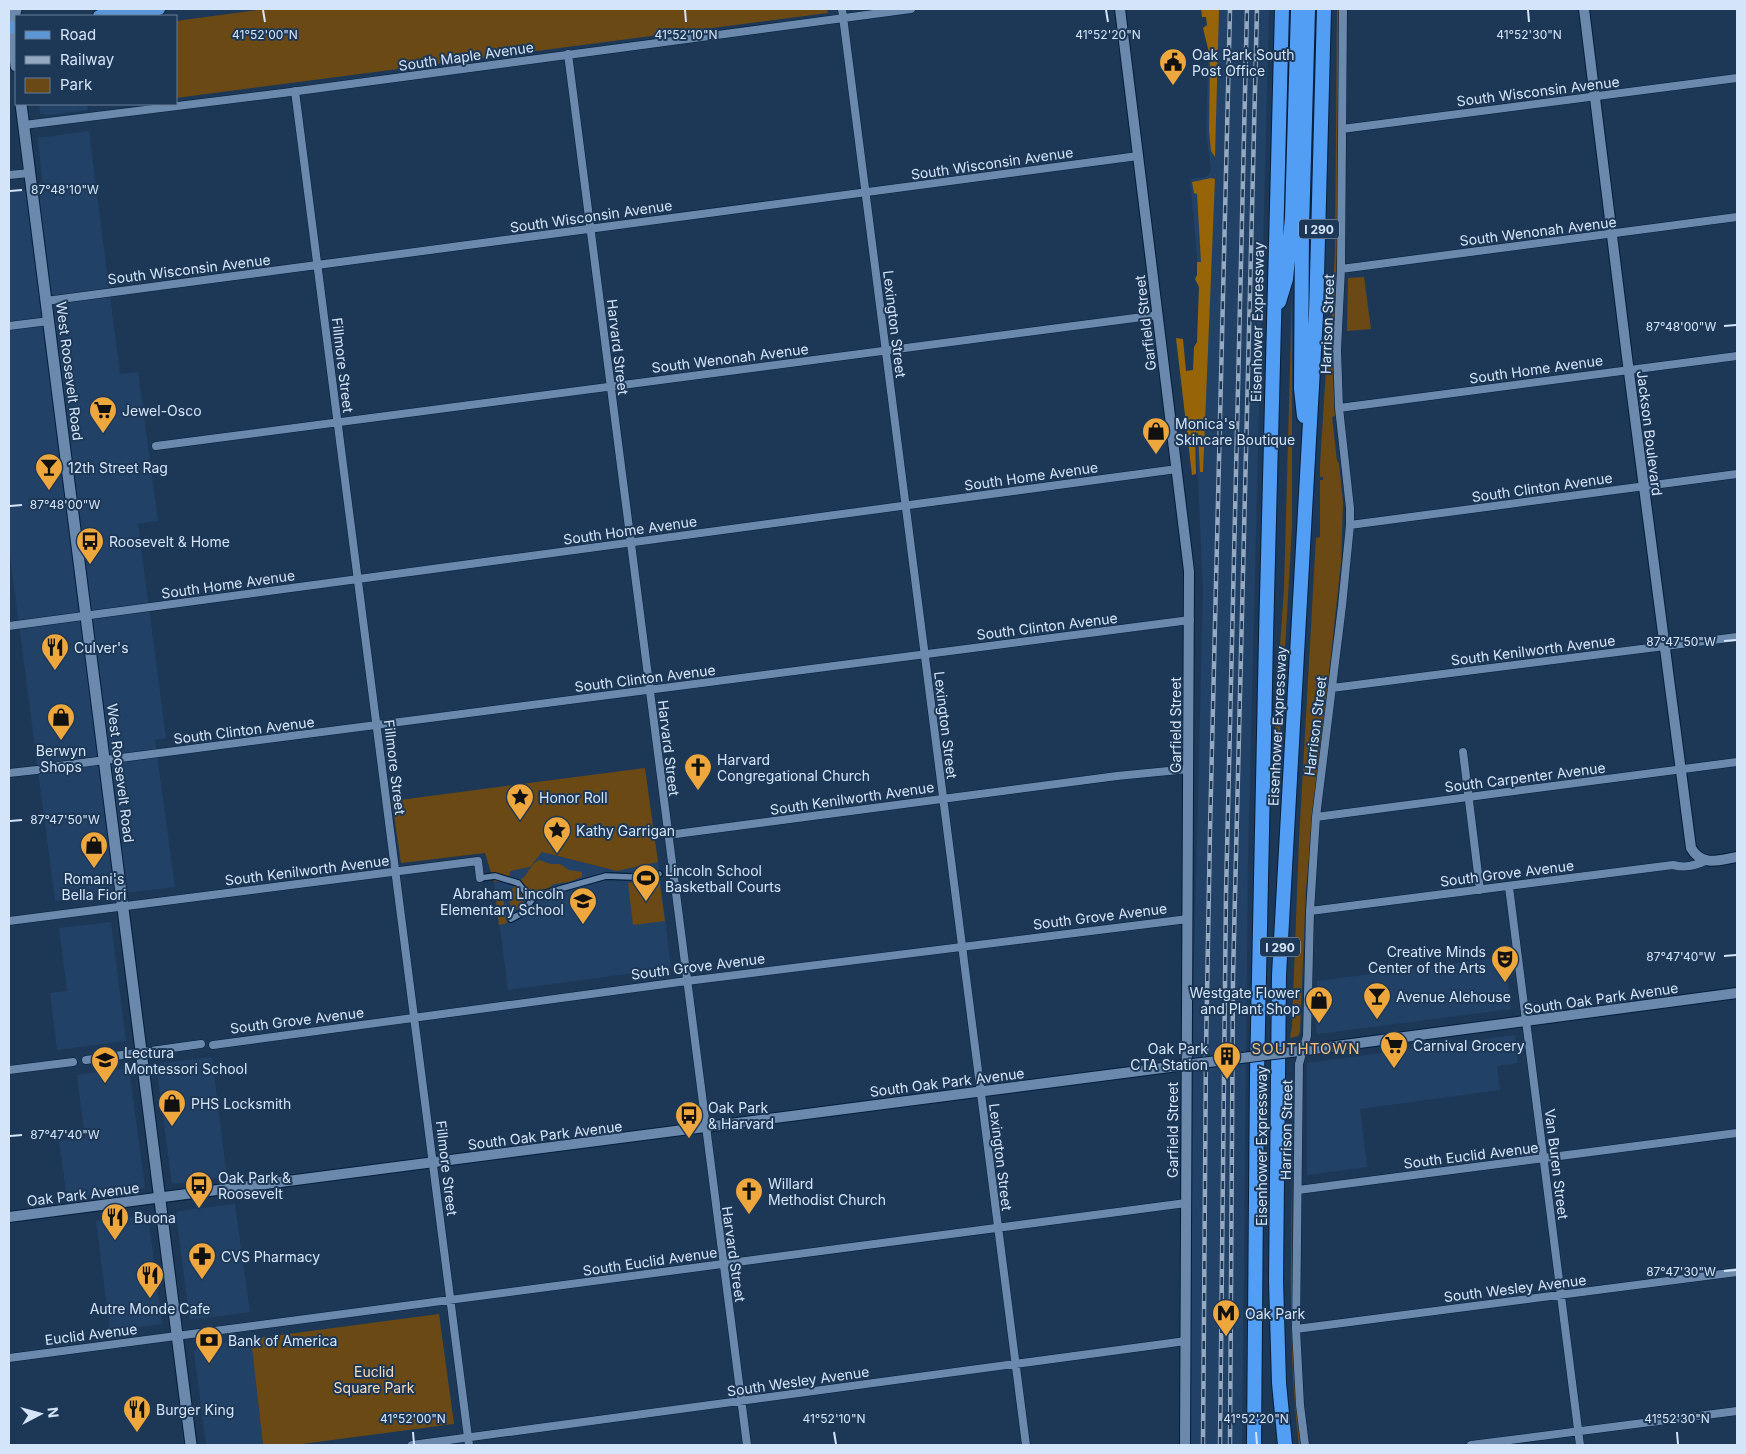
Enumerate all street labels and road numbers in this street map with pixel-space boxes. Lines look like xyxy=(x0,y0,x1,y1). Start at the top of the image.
street label: South Maple Avenue xyxy=(397,38,535,74)
street label: South Wisconsin Avenue xyxy=(1456,73,1620,109)
street label: South Wisconsin Avenue xyxy=(910,143,1074,183)
street label: South Wisconsin Avenue xyxy=(509,196,673,236)
street label: South Wenonah Avenue xyxy=(1459,213,1617,249)
road number: I 290 xyxy=(1299,220,1339,238)
street label: Eisenhower Expressway xyxy=(1247,242,1267,402)
street label: South Wisconsin Avenue xyxy=(107,251,271,287)
street label: Lexington Street xyxy=(880,269,910,379)
street label: Harrison Street xyxy=(1317,273,1337,374)
street label: Garfield Street xyxy=(1131,274,1159,372)
street label: Harvard Street xyxy=(604,298,632,396)
street label: West Roosevelt Road xyxy=(53,301,87,441)
street label: Fillmore Street xyxy=(329,316,357,414)
street label: South Wenonah Avenue xyxy=(651,340,809,376)
street label: South Home Avenue xyxy=(1468,351,1604,387)
street label: Jackson Boulevard xyxy=(1634,369,1666,497)
street label: South Home Avenue xyxy=(963,458,1099,494)
street label: South Clinton Avenue xyxy=(1471,469,1613,505)
street label: South Home Avenue xyxy=(562,512,698,548)
street label: South Home Avenue xyxy=(160,566,296,602)
street label: South Clinton Avenue xyxy=(976,609,1118,643)
street label: South Kenilworth Avenue xyxy=(1450,631,1616,669)
street label: Eisenhower Expressway xyxy=(1264,645,1290,806)
street label: South Clinton Avenue xyxy=(574,661,716,695)
street label: Lexington Street xyxy=(931,670,961,780)
street label: Harrison Street xyxy=(1300,675,1330,777)
street label: Garfield Street xyxy=(1167,677,1184,773)
street label: Harvard Street xyxy=(655,699,683,797)
street label: West Roosevelt Road xyxy=(104,703,138,843)
street label: South Clinton Avenue xyxy=(173,713,315,747)
street label: Fillmore Street xyxy=(381,718,409,816)
street label: South Carpenter Avenue xyxy=(1444,759,1606,795)
street label: South Kenilworth Avenue xyxy=(769,778,935,818)
street label: South Kenilworth Avenue xyxy=(224,851,390,889)
street label: South Grove Avenue xyxy=(1439,856,1575,890)
street label: South Grove Avenue xyxy=(1032,899,1168,933)
road number: I 290 xyxy=(1260,938,1300,956)
street label: South Grove Avenue xyxy=(630,949,766,983)
street label: South Oak Park Avenue xyxy=(1523,979,1679,1017)
street label: South Grove Avenue xyxy=(229,1003,365,1037)
street label: South Oak Park Avenue xyxy=(869,1064,1025,1100)
street label: Eisenhower Expressway xyxy=(1253,1066,1270,1226)
street label: Harrison Street xyxy=(1277,1079,1295,1180)
street label: Garfield Street xyxy=(1164,1082,1181,1178)
street label: Lexington Street xyxy=(986,1102,1016,1212)
street label: Van Buren Street xyxy=(1542,1108,1572,1221)
street label: South Oak Park Avenue xyxy=(467,1117,623,1153)
street label: Fillmore Street xyxy=(433,1119,461,1217)
street label: South Euclid Avenue xyxy=(1403,1138,1539,1172)
street label: Oak Park Avenue xyxy=(26,1179,140,1209)
street label: Harvard Street xyxy=(719,1205,749,1303)
street label: South Euclid Avenue xyxy=(582,1243,718,1279)
street label: South Wesley Avenue xyxy=(1443,1271,1587,1305)
street label: Euclid Avenue xyxy=(44,1320,138,1348)
street label: South Wesley Avenue xyxy=(726,1363,870,1399)

